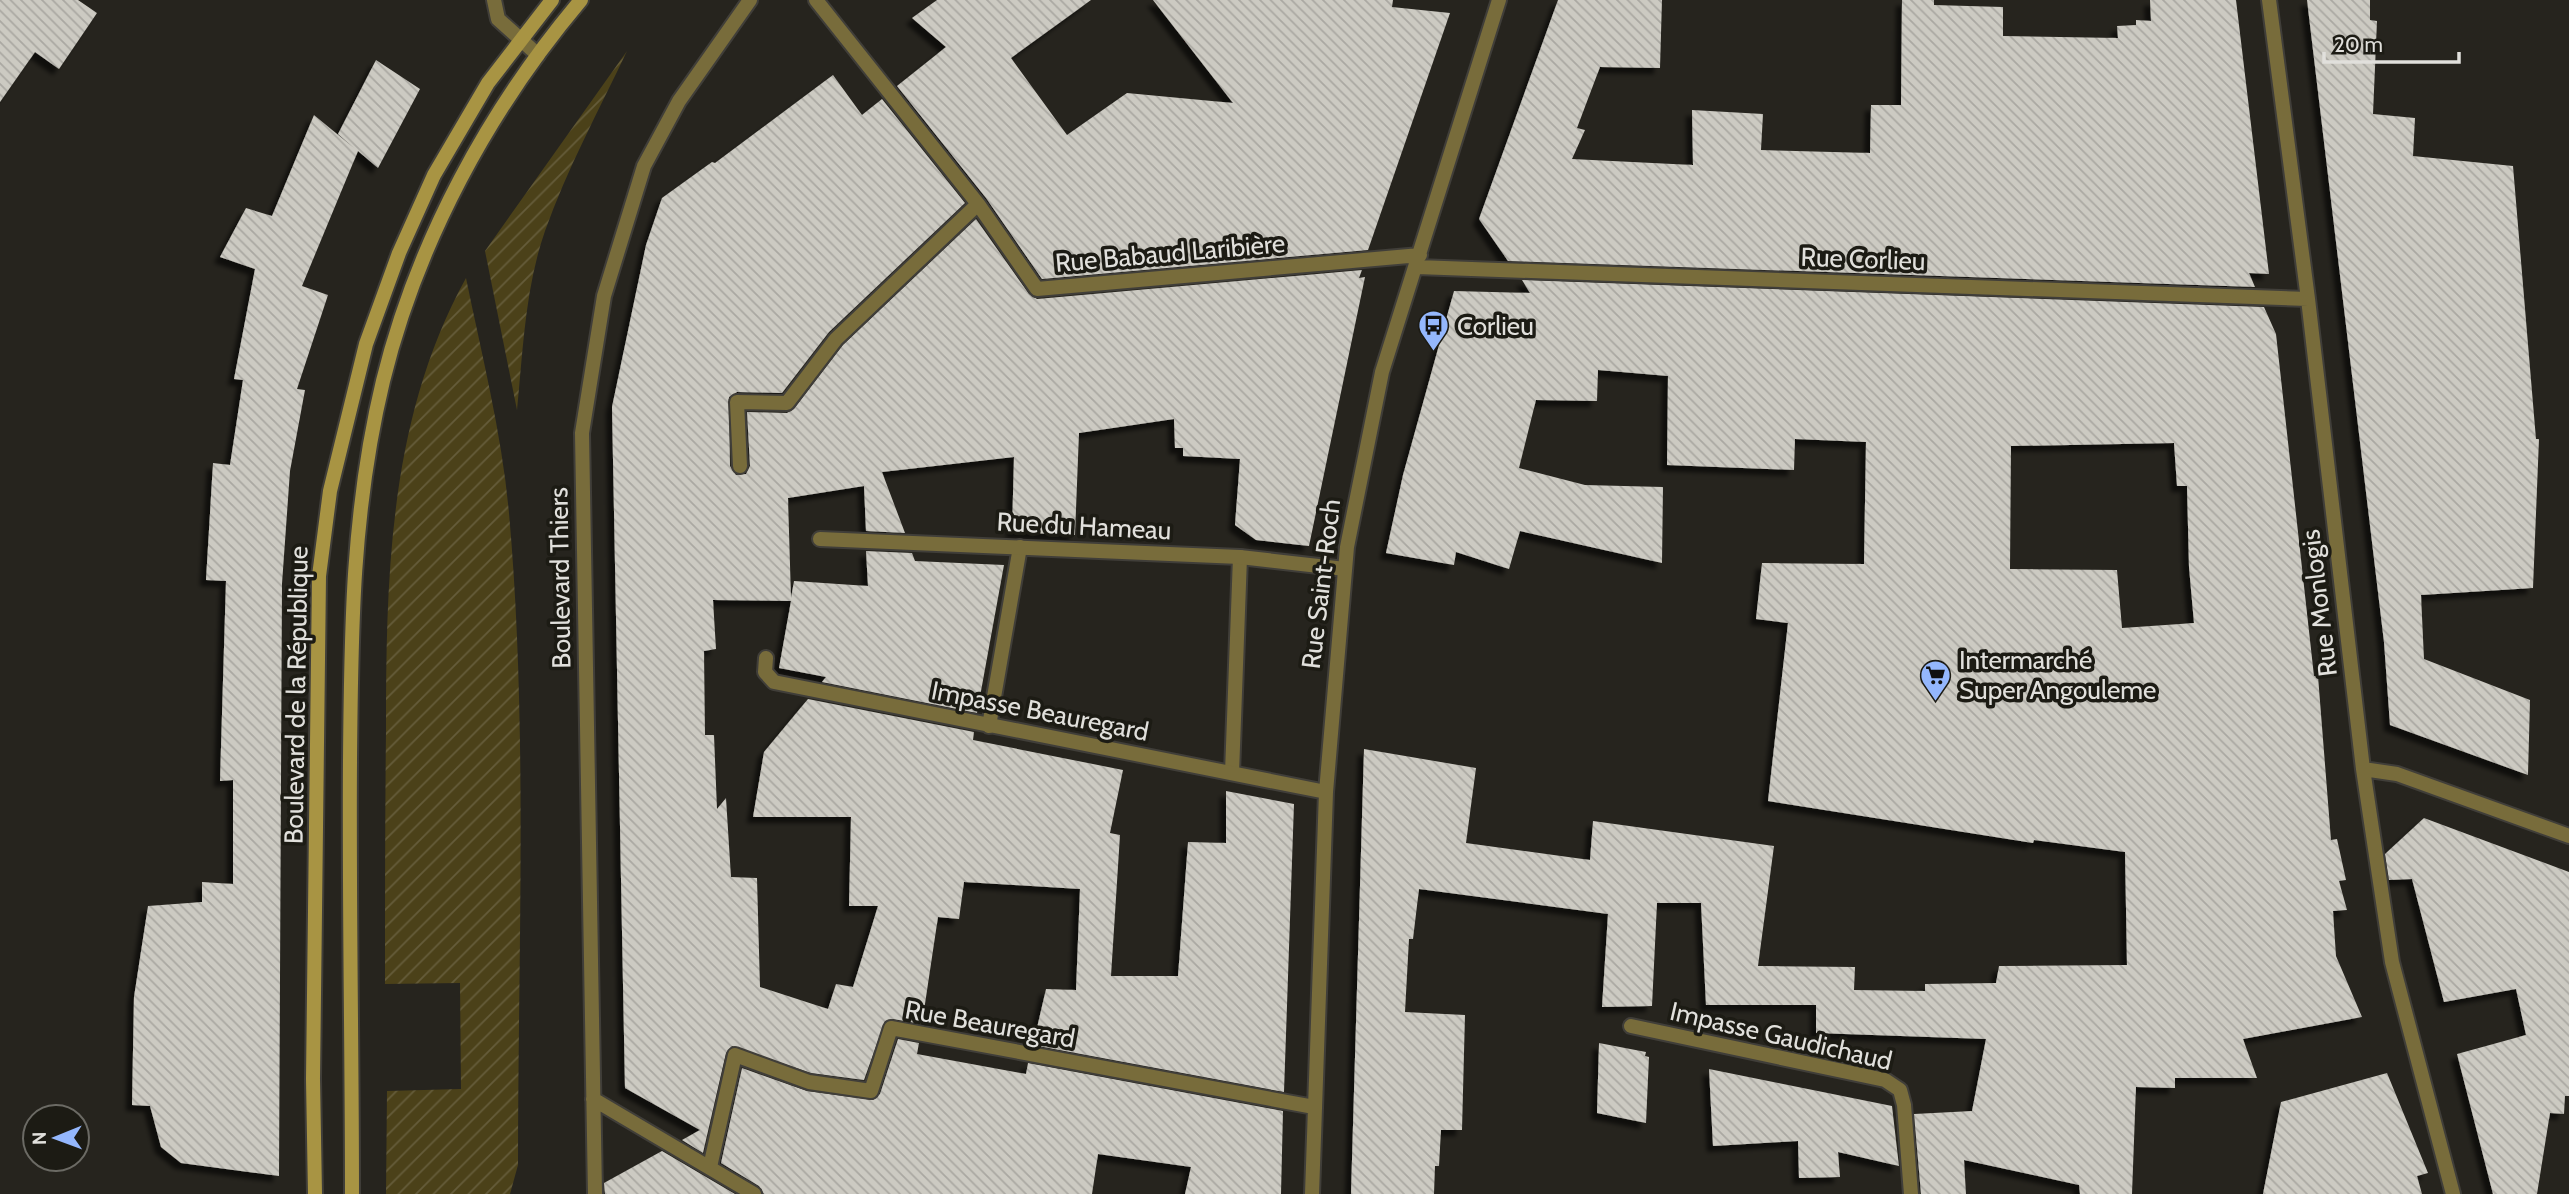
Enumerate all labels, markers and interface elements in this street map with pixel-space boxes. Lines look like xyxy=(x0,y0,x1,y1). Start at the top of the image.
scale bar xyxy=(2324,21,2459,65)
text: 20 m xyxy=(2334,32,2383,57)
street label: Rue Babaud Laribière xyxy=(1054,227,1286,279)
street label: Rue Corlieu xyxy=(1800,241,1926,277)
bus stop icon: Corlieu xyxy=(1417,309,1451,353)
place label: Corlieu xyxy=(1457,310,1534,342)
street label: Boulevard Thiers xyxy=(542,487,578,669)
street label: Rue Saint-Roch xyxy=(1295,497,1347,671)
street label: Rue du Hameau xyxy=(996,505,1172,547)
street label: Rue Monlogis xyxy=(2294,527,2344,678)
street label: Boulevard de la République xyxy=(277,546,315,844)
place label: Intermarché Super Angouleme xyxy=(1959,644,2156,706)
supermarket icon: Intermarché Super Angouleme xyxy=(1919,658,1953,702)
street label: Impasse Beauregard xyxy=(929,674,1151,748)
street label: Rue Beauregard xyxy=(903,993,1077,1055)
street label: Impasse Gaudichaud xyxy=(1667,995,1895,1077)
north arrow xyxy=(21,1103,91,1173)
text: N xyxy=(28,1131,51,1145)

